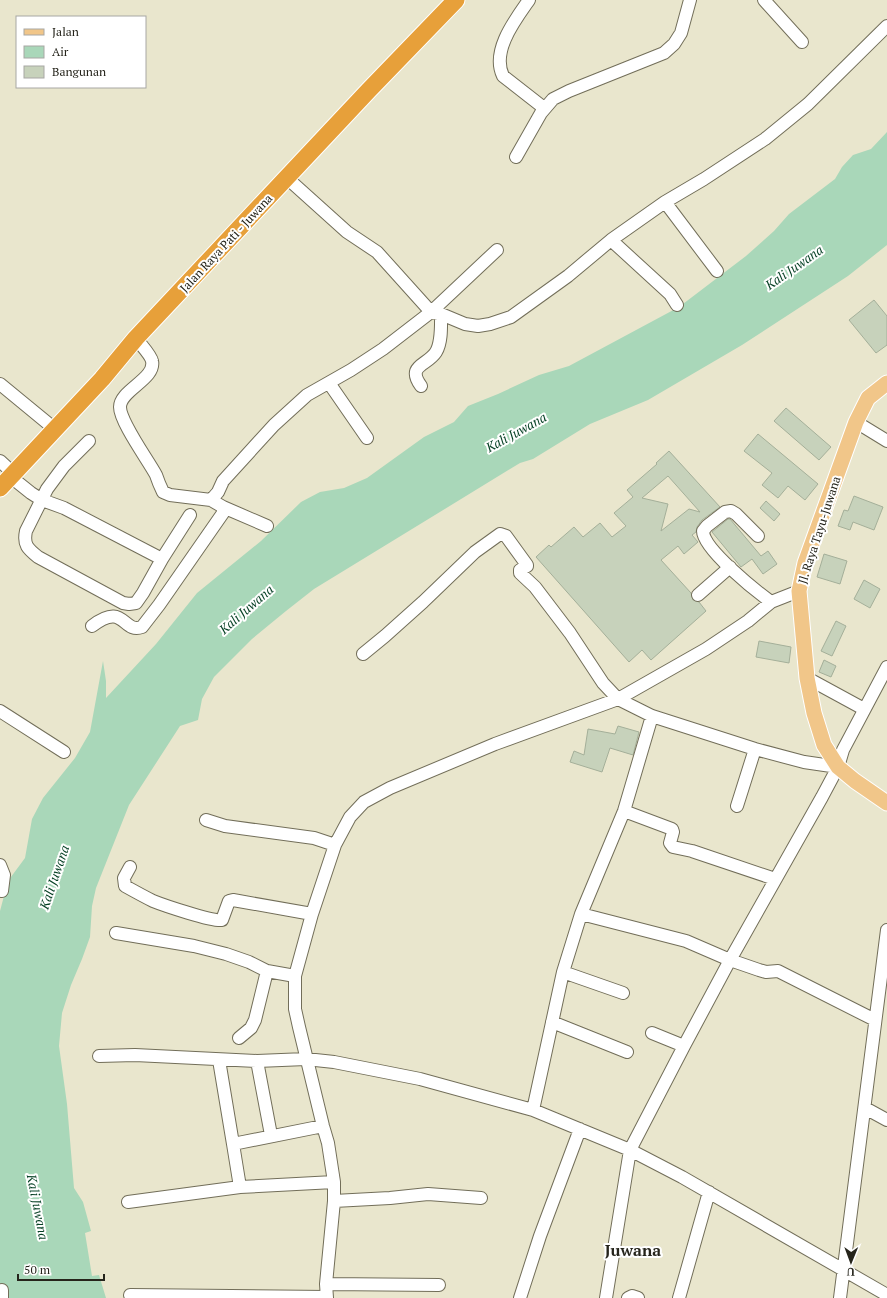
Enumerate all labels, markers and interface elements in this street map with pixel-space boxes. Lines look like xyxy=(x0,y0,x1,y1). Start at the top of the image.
legend xyxy=(16,16,146,88)
text: Jalan xyxy=(52,24,79,39)
text: Air xyxy=(52,44,69,59)
text: Bangunan xyxy=(52,64,106,79)
street label: Jalan Raya Pati - Juwana xyxy=(177,191,275,295)
water label: Kali Juwana xyxy=(761,240,826,294)
water label: Kali Juwana xyxy=(482,408,550,457)
street label: Jl. Raya Tayu-Juwana xyxy=(795,474,843,586)
water label: Kali Juwana xyxy=(214,580,277,638)
water label: Kali Juwana xyxy=(34,843,73,912)
water label: Kali Juwana xyxy=(23,1172,53,1241)
district label: Juwana xyxy=(605,1239,661,1261)
north arrow xyxy=(831,1242,871,1282)
scale bar xyxy=(18,1256,104,1282)
text: 50 m xyxy=(24,1262,51,1277)
text: U xyxy=(847,1265,855,1279)

